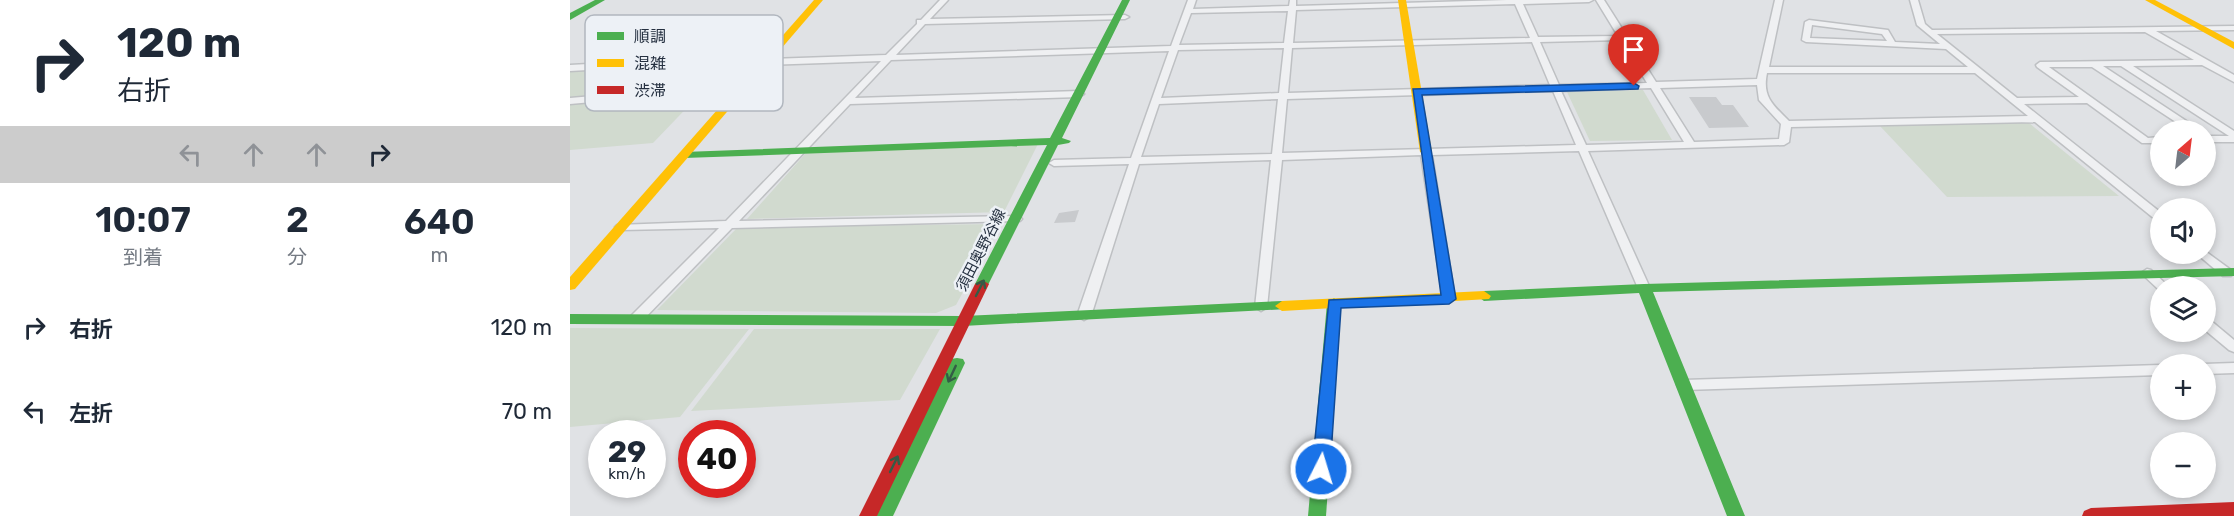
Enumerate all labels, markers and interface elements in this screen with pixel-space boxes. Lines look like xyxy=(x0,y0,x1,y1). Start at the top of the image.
legend xyxy=(585,15,783,111)
text: 120 m xyxy=(117,18,241,68)
icon: right xyxy=(18,24,96,102)
pin xyxy=(1608,24,1659,86)
text: 順調 xyxy=(634,27,666,46)
icon: arrive xyxy=(1617,33,1650,66)
text: 混雑 xyxy=(634,54,666,73)
text: 右折 xyxy=(117,75,171,107)
text: 渋滞 xyxy=(634,81,666,100)
north arrow xyxy=(2150,120,2216,186)
map controls xyxy=(2150,120,2216,498)
icon: left xyxy=(174,138,207,171)
icon: ahead xyxy=(237,138,270,171)
icon: ahead xyxy=(300,138,333,171)
icon: right xyxy=(363,138,396,171)
text: 10:07 xyxy=(95,198,191,241)
text: 2 xyxy=(286,198,309,241)
button: sound xyxy=(2150,198,2216,264)
text: 640 xyxy=(404,200,475,243)
street label: 須田奥野谷線 xyxy=(953,206,1009,294)
text: m xyxy=(430,243,448,267)
text: 到着 xyxy=(123,245,163,269)
text: 分 xyxy=(287,245,307,269)
button: layers xyxy=(2150,276,2216,342)
one-way arrow xyxy=(975,280,986,298)
icon: right xyxy=(18,311,51,344)
text: 120 m xyxy=(491,314,552,341)
text: 右折 xyxy=(69,316,113,343)
button: + xyxy=(2150,354,2216,420)
one-way arrow xyxy=(946,364,958,382)
icon: left xyxy=(18,395,51,428)
text: 70 m xyxy=(502,398,552,425)
text: 左折 xyxy=(69,400,113,427)
speed limit sign: 40 xyxy=(678,420,756,498)
button: − xyxy=(2150,432,2216,498)
text: 29 xyxy=(608,434,646,470)
position arrow xyxy=(1289,437,1353,501)
one-way arrow xyxy=(889,455,901,473)
text: km/h xyxy=(608,465,646,483)

